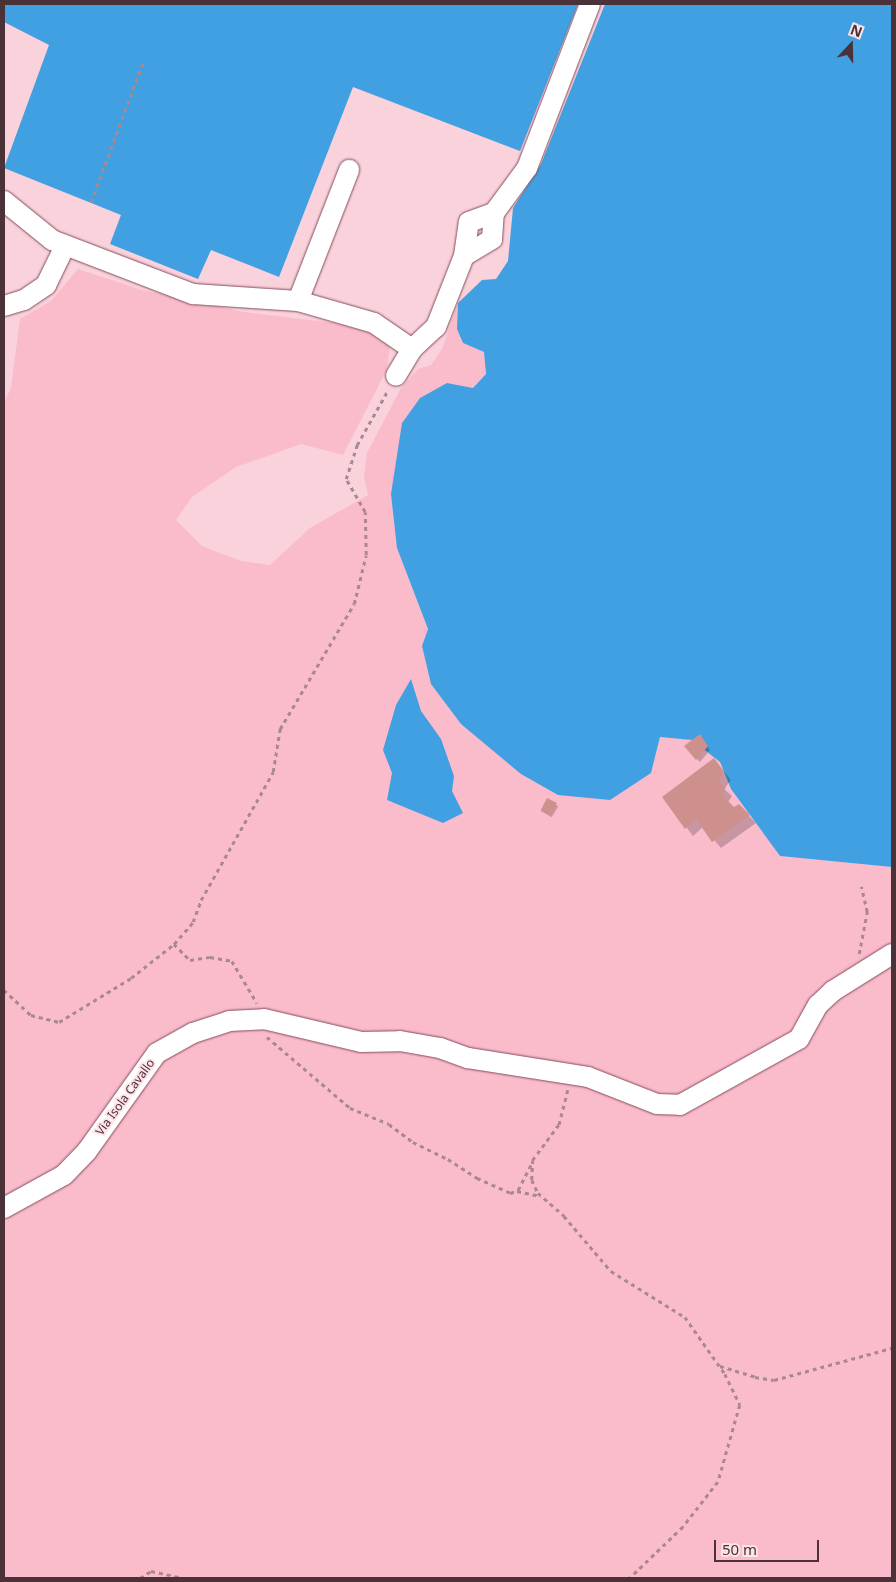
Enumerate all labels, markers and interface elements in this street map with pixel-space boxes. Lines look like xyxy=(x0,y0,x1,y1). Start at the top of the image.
north arrow xyxy=(826,20,876,70)
text: N xyxy=(848,20,865,41)
street label: Via Isola Cavallo xyxy=(92,1056,158,1138)
scale bar xyxy=(716,1530,821,1562)
text: 50 m xyxy=(722,1539,757,1559)

